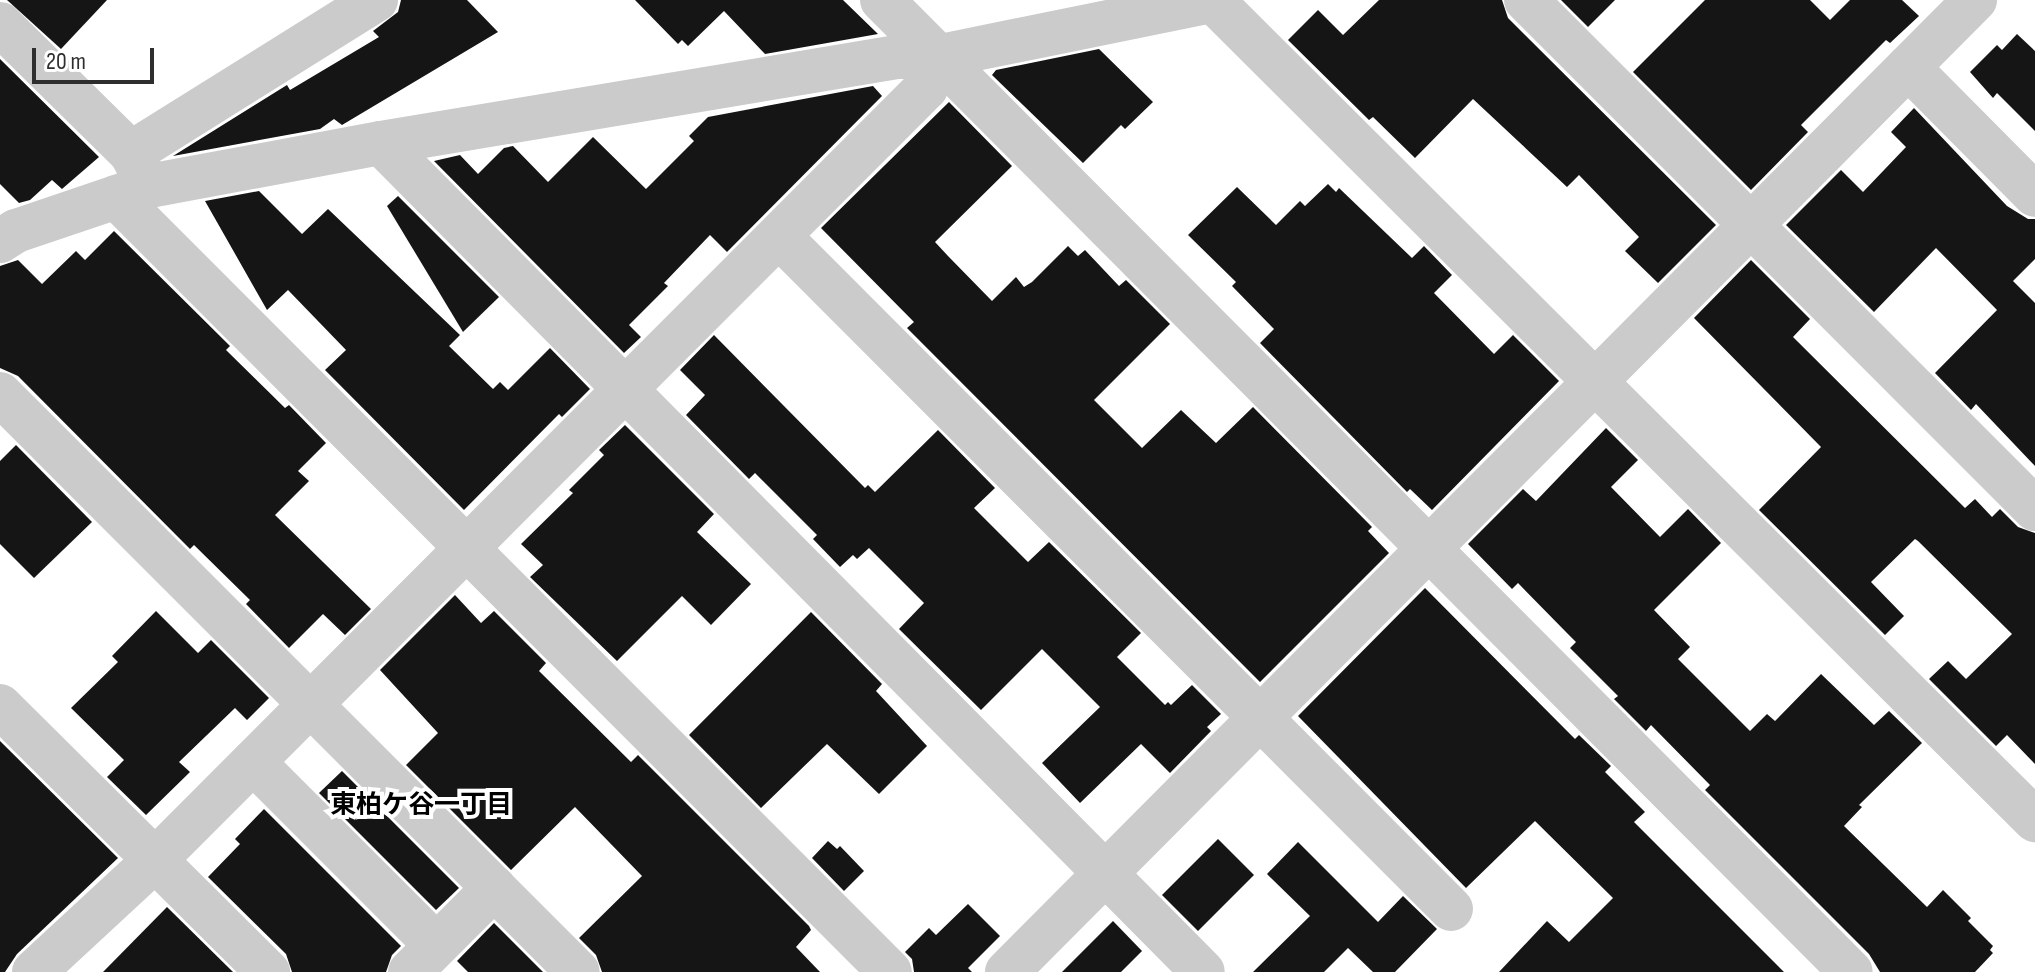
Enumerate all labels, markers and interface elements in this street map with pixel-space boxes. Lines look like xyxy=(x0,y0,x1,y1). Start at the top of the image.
scale bar xyxy=(36,32,158,82)
text: 20 m xyxy=(46,47,86,76)
district label: 東柏ケ谷一丁目 xyxy=(330,790,512,822)

